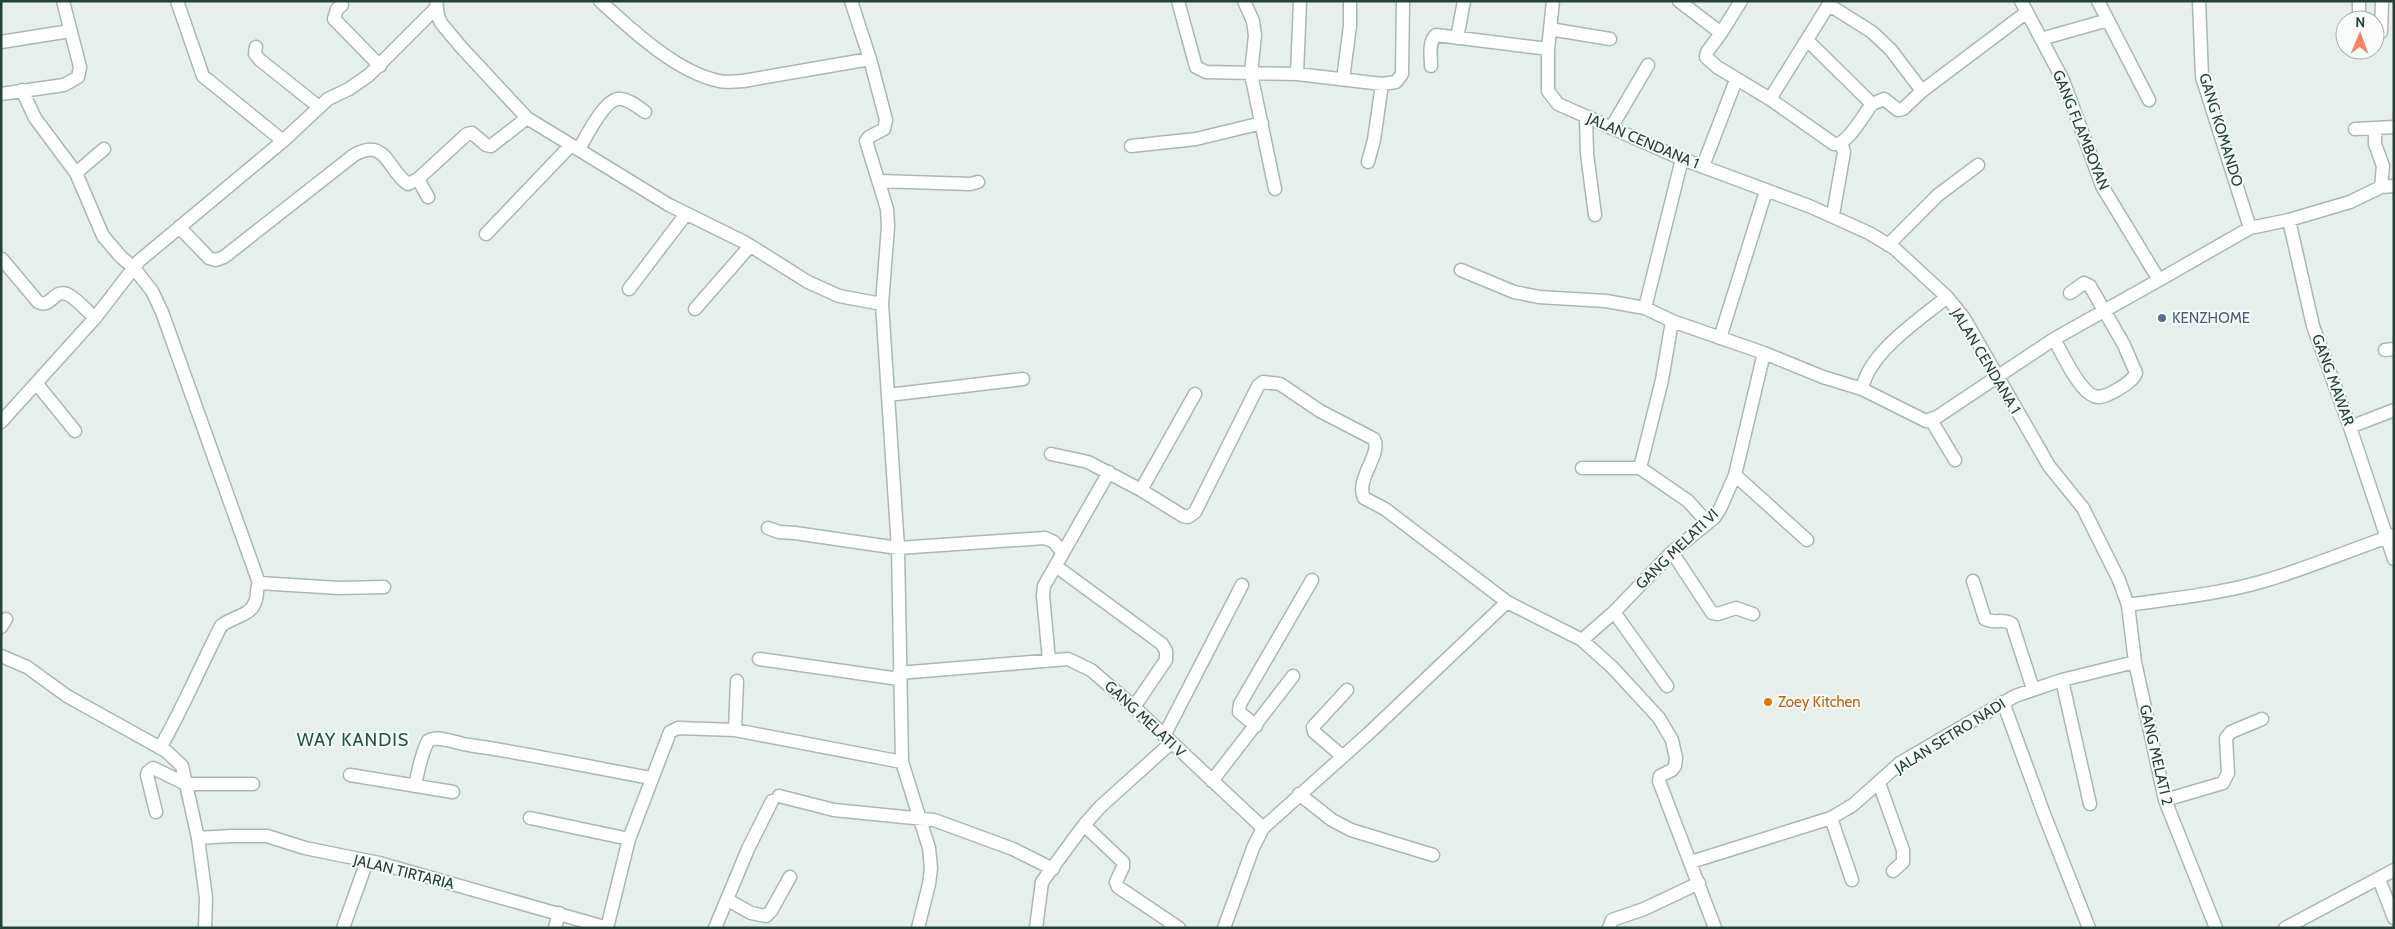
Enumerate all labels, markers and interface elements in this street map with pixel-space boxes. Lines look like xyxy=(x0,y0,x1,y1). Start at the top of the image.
north arrow xyxy=(2335,10,2385,60)
text: N xyxy=(2355,13,2365,31)
street label: GANG FLAMBOYAN xyxy=(2049,68,2113,192)
street label: GANG KOMANDO xyxy=(2195,71,2247,189)
street label: JALAN CENDANA 1 xyxy=(1583,109,1702,173)
street label: JALAN CENDANA 1 xyxy=(1947,304,2025,417)
place label: KENZHOME xyxy=(2172,309,2250,327)
marker: KENZHOME xyxy=(2156,312,2168,324)
street label: GANG MAWAR xyxy=(2308,332,2358,428)
street label: GANG MELATI VI xyxy=(1632,505,1722,593)
street label: GANG MELATI V xyxy=(1101,677,1190,762)
place label: Zoey Kitchen xyxy=(1778,693,1861,711)
street label: JALAN SETRO NADI xyxy=(1890,695,2009,778)
marker: Zoey Kitchen xyxy=(1762,696,1774,708)
street label: GANG MELATI 2 xyxy=(2136,703,2176,807)
district label: WAY KANDIS xyxy=(297,729,409,751)
street label: JALAN TIRTARIA xyxy=(351,851,457,893)

